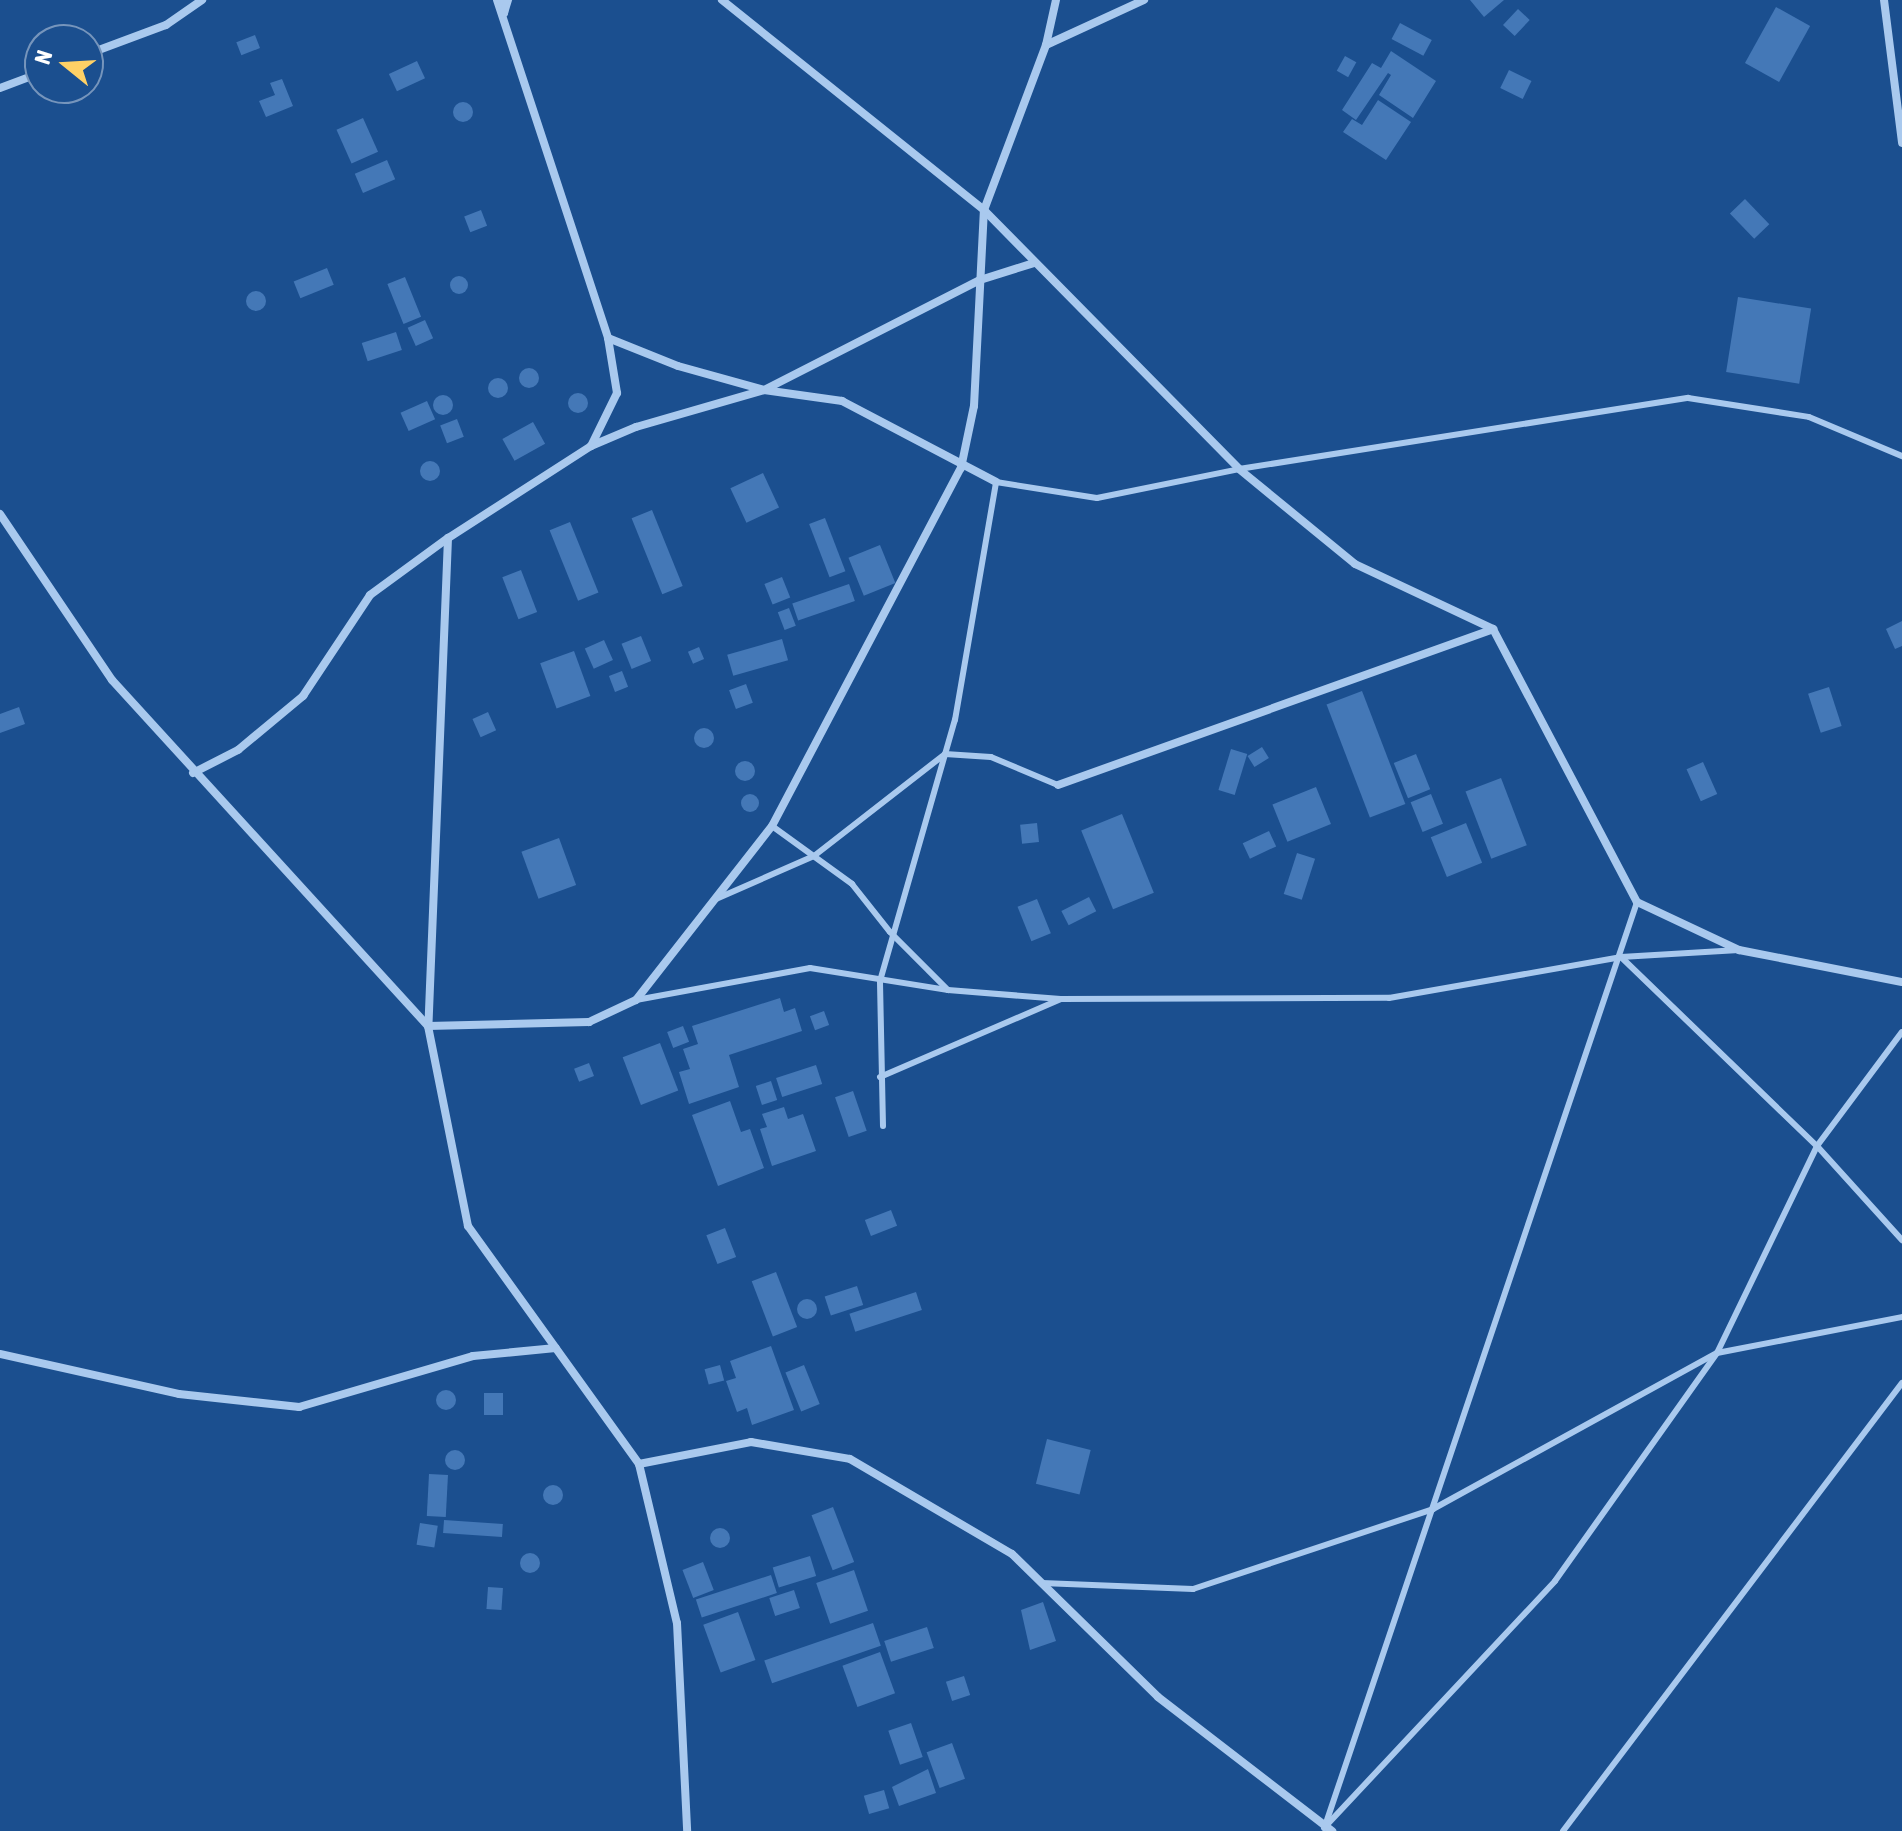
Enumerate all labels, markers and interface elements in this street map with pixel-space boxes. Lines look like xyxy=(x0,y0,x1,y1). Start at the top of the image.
north arrow xyxy=(24,24,104,104)
text: N xyxy=(29,47,57,67)

